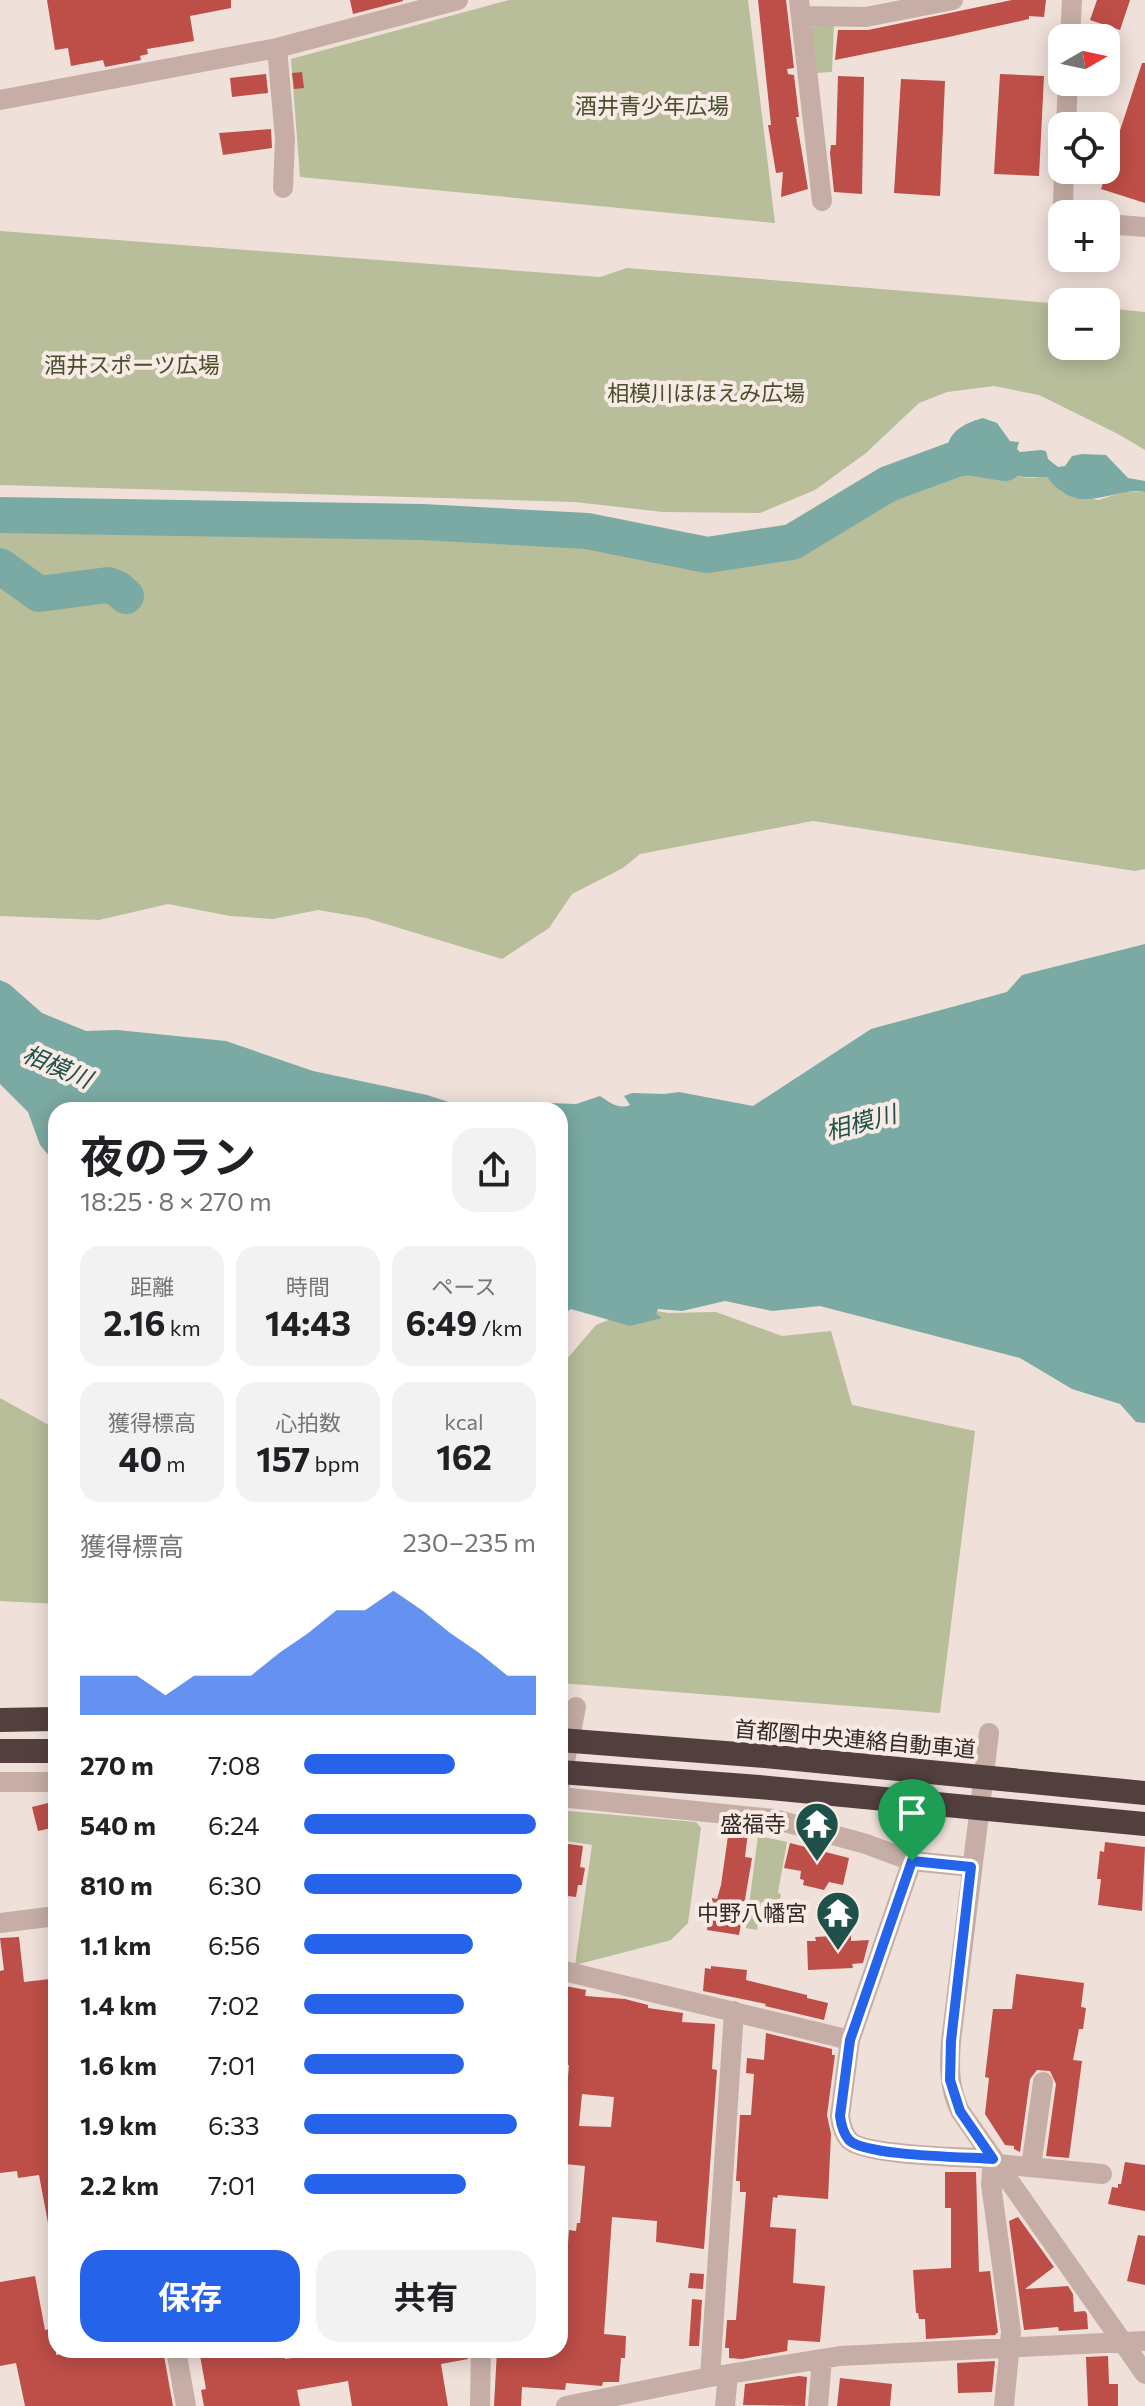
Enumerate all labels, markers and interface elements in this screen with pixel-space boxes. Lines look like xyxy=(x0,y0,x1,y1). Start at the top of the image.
north arrow xyxy=(1048,24,1120,96)
map controls xyxy=(1048,24,1120,360)
park label: 酒井青少年広場 xyxy=(575,92,729,119)
button: locate xyxy=(1048,112,1120,184)
button: + xyxy=(1048,200,1120,272)
button: − xyxy=(1048,288,1120,360)
park label: 酒井スポーツ広場 xyxy=(44,351,220,378)
park label: 相模川ほほえみ広場 xyxy=(607,379,805,406)
water label: 相模川 xyxy=(19,1038,99,1094)
water label: 相模川 xyxy=(822,1097,902,1145)
text: 夜のラン xyxy=(80,1128,256,1182)
button: share xyxy=(452,1128,536,1212)
text: 18:25 · 8 × 270 m xyxy=(80,1185,272,1216)
text: 距離 xyxy=(130,1273,174,1300)
text: 時間 xyxy=(286,1273,330,1300)
text: ペース xyxy=(432,1273,496,1300)
text: 2.16 xyxy=(103,1301,165,1343)
text: 14:43 xyxy=(265,1301,351,1343)
text: 6:49 xyxy=(406,1301,477,1343)
text: km xyxy=(165,1314,201,1341)
text: /km xyxy=(477,1314,522,1341)
text: kcal xyxy=(444,1408,484,1435)
text: 獲得標高 xyxy=(108,1409,196,1436)
text: 心拍数 xyxy=(275,1409,341,1436)
text: 162 xyxy=(436,1435,492,1477)
text: 40 xyxy=(119,1437,162,1479)
text: 157 xyxy=(256,1437,310,1479)
text: m xyxy=(162,1450,185,1477)
text: bpm xyxy=(310,1450,360,1477)
text: 230–235 m xyxy=(403,1526,536,1557)
text: 獲得標高 xyxy=(80,1530,184,1561)
street label: 首都圏中央連絡自動車道 xyxy=(733,1715,977,1762)
text: 270 m xyxy=(80,1749,154,1780)
text: 7:08 xyxy=(208,1749,261,1780)
pin xyxy=(878,1779,946,1861)
icon: arrive xyxy=(890,1791,934,1835)
temple icon: 盛福寺 xyxy=(793,1800,841,1863)
text: 540 m xyxy=(80,1809,156,1840)
text: 6:24 xyxy=(208,1809,260,1840)
place label: 盛福寺 xyxy=(720,1810,786,1837)
text: 810 m xyxy=(80,1869,153,1900)
text: 6:30 xyxy=(208,1869,262,1900)
temple icon: 中野八幡宮 xyxy=(814,1889,862,1952)
place label: 中野八幡宮 xyxy=(697,1899,807,1926)
text: 1.1 km xyxy=(80,1929,151,1960)
text: 6:56 xyxy=(208,1929,261,1960)
text: 1.4 km xyxy=(80,1989,157,2020)
text: 7:02 xyxy=(208,1989,259,2020)
text: 1.6 km xyxy=(80,2049,157,2080)
text: 7:01 xyxy=(208,2049,256,2080)
text: 1.9 km xyxy=(80,2109,157,2140)
text: 6:33 xyxy=(208,2109,260,2140)
text: 2.2 km xyxy=(80,2169,159,2200)
text: 7:01 xyxy=(208,2169,256,2200)
button: 保存 xyxy=(80,2250,300,2342)
button: 共有 xyxy=(316,2250,536,2342)

